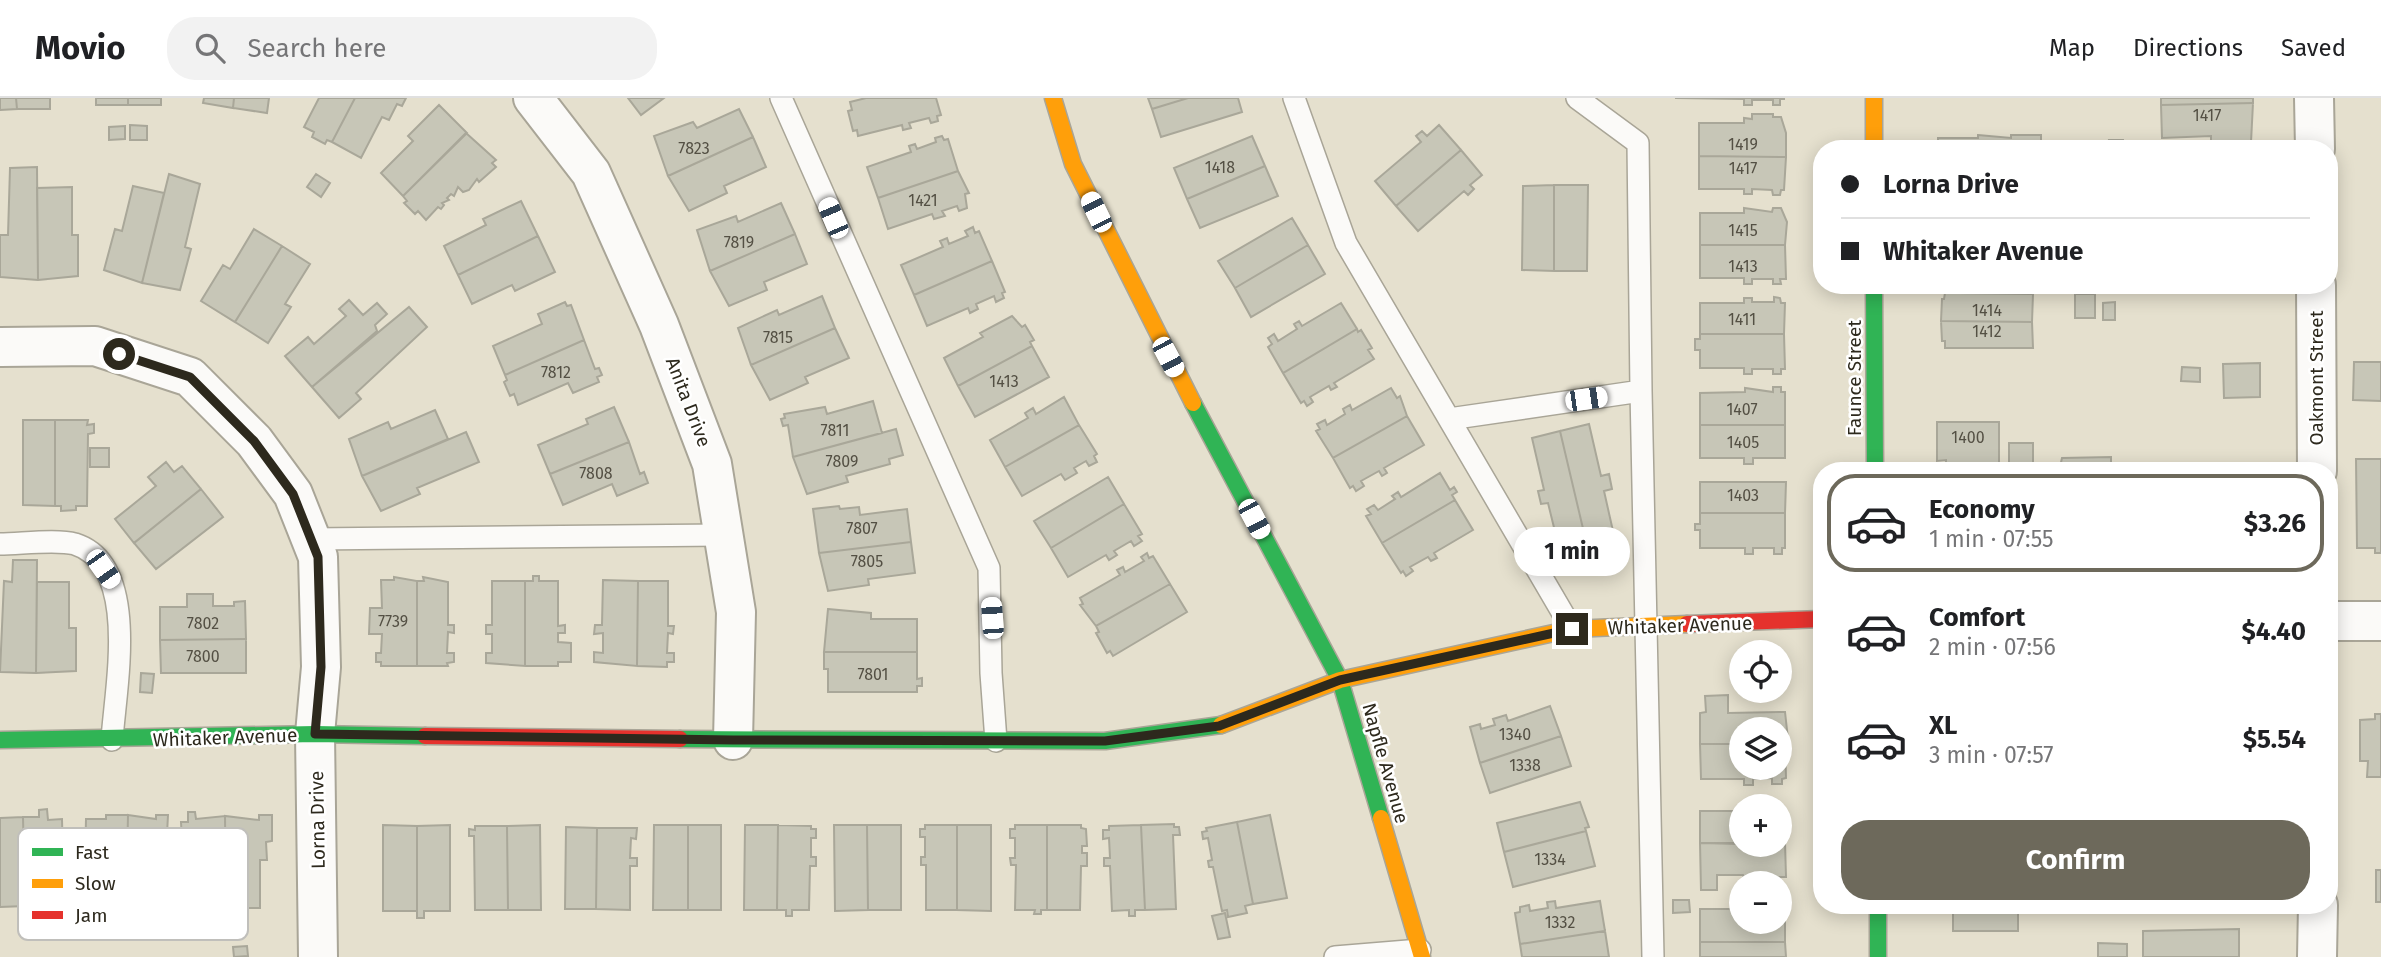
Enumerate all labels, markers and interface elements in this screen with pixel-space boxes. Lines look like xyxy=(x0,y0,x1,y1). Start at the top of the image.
search box xyxy=(167,17,657,80)
text: Movio xyxy=(35,28,125,68)
icon: search xyxy=(191,29,229,67)
text: Search here xyxy=(247,33,386,64)
text: Map xyxy=(2049,34,2095,62)
text: Directions xyxy=(2133,34,2243,62)
text: Saved xyxy=(2281,34,2346,62)
house number: 1417 xyxy=(2193,106,2221,125)
house number: 1419 xyxy=(1728,135,1758,154)
house number: 7823 xyxy=(678,139,710,158)
house number: 1418 xyxy=(1205,158,1235,177)
house number: 1417 xyxy=(1729,159,1757,178)
text: Lorna Drive xyxy=(1883,169,2019,200)
car xyxy=(1078,189,1115,235)
house number: 1421 xyxy=(908,191,938,210)
car xyxy=(816,195,851,241)
house number: 1415 xyxy=(1728,221,1758,240)
house number: 7819 xyxy=(724,233,754,252)
text: Whitaker Avenue xyxy=(1883,236,2083,267)
house number: 1413 xyxy=(1728,257,1758,276)
house number: 1414 xyxy=(1972,301,2002,320)
house number: 1411 xyxy=(1728,310,1756,329)
street label: Oakmont Street xyxy=(2305,310,2328,445)
street label: Faunce Street xyxy=(1843,320,1866,436)
house number: 1412 xyxy=(1972,322,2002,341)
house number: 7815 xyxy=(763,328,793,347)
car xyxy=(1149,334,1188,380)
route start xyxy=(103,338,135,370)
street label: Anita Drive xyxy=(661,354,716,450)
house number: 7812 xyxy=(541,363,571,382)
house number: 1413 xyxy=(989,372,1019,391)
car xyxy=(1564,386,1609,412)
house number: 1407 xyxy=(1726,400,1758,419)
house number: 7811 xyxy=(821,421,849,440)
house number: 1400 xyxy=(1951,428,1985,447)
house number: 1405 xyxy=(1727,433,1759,452)
house number: 7809 xyxy=(826,452,858,471)
house number: 7808 xyxy=(579,464,613,483)
house number: 1403 xyxy=(1727,486,1759,505)
icon: car xyxy=(1845,492,1908,555)
text: Economy xyxy=(1929,494,2035,525)
car xyxy=(1235,496,1274,542)
text: $3.26 xyxy=(2244,508,2306,539)
house number: 7807 xyxy=(846,519,878,538)
text: 1 min · 07:55 xyxy=(1929,525,2054,553)
callout: 1 min xyxy=(1514,528,1630,576)
text: 1 min xyxy=(1544,537,1600,565)
car xyxy=(83,546,124,592)
house number: 7805 xyxy=(851,552,883,571)
car xyxy=(981,596,1004,640)
icon: car xyxy=(1845,600,1908,663)
text: Comfort xyxy=(1929,602,2025,633)
street label: Whitaker Avenue xyxy=(1607,611,1753,640)
house number: 7739 xyxy=(378,612,408,631)
route end xyxy=(1556,613,1588,645)
house number: 7802 xyxy=(187,614,219,633)
text: $4.40 xyxy=(2241,616,2306,647)
text: 2 min · 07:56 xyxy=(1929,633,2056,661)
map controls xyxy=(1729,640,1792,934)
button: locate xyxy=(1729,640,1792,703)
house number: 7800 xyxy=(186,647,220,666)
house number: 7801 xyxy=(857,665,889,684)
street label: Napfle Avenue xyxy=(1357,700,1414,826)
icon: car xyxy=(1845,708,1908,771)
text: XL xyxy=(1929,710,1957,741)
button: layers xyxy=(1729,717,1792,780)
street label: Whitaker Avenue xyxy=(152,723,298,752)
text: $5.54 xyxy=(2243,724,2306,755)
house number: 1340 xyxy=(1499,725,1531,744)
text: 3 min · 07:57 xyxy=(1929,741,2053,769)
house number: 1338 xyxy=(1509,756,1541,775)
street label: Lorna Drive xyxy=(305,771,330,869)
button: + xyxy=(1729,794,1792,857)
button: Confirm xyxy=(1841,820,2310,900)
legend xyxy=(18,828,248,940)
text: Fast xyxy=(75,841,109,864)
house number: 1334 xyxy=(1534,850,1566,869)
button: − xyxy=(1729,871,1792,934)
text: Slow xyxy=(75,872,116,895)
text: Jam xyxy=(75,904,107,927)
house number: 1332 xyxy=(1545,913,1575,932)

